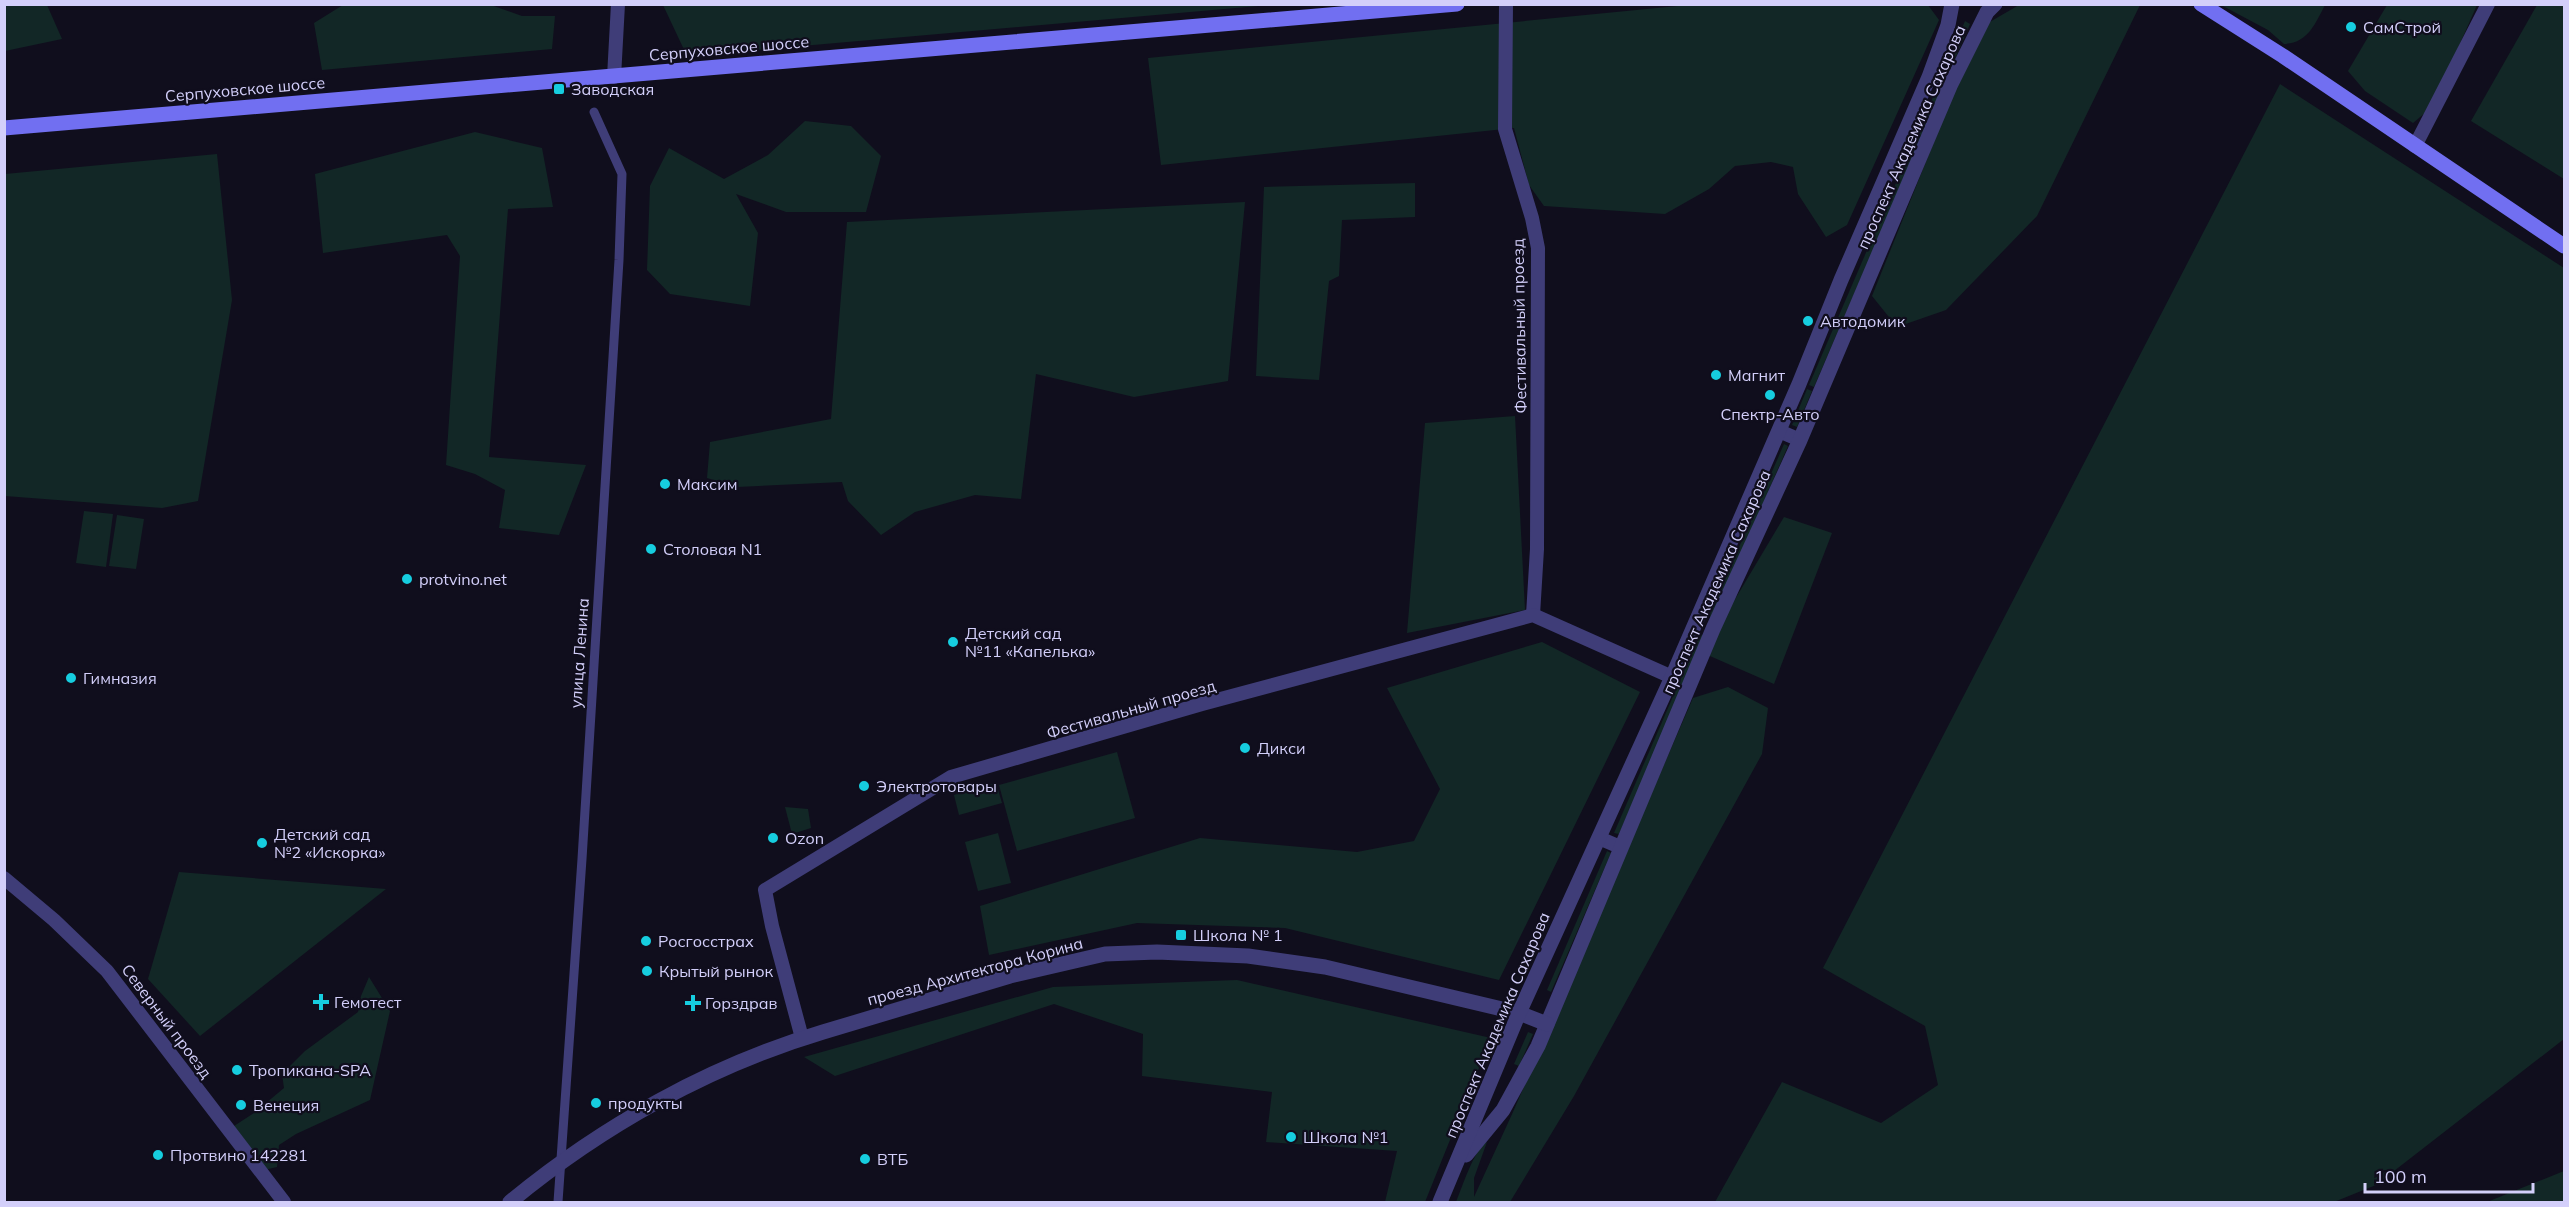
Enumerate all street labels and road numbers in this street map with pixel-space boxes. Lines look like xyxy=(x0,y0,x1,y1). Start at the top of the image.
street label: проспект Академика Сахарова xyxy=(1852,22,1970,252)
street label: Серпуховское шоссе xyxy=(648,31,810,65)
street label: Серпуховское шоссе xyxy=(164,72,326,106)
street label: Фестивальный проезд xyxy=(1507,238,1531,414)
street label: проспект Академика Сахарова xyxy=(1657,467,1775,697)
street label: улица Ленина xyxy=(565,597,593,709)
street label: Фестивальный проезд xyxy=(1044,675,1218,743)
street label: проспект Академика Сахарова xyxy=(1440,909,1554,1141)
street label: проезд Архитектора Корина xyxy=(865,933,1085,1009)
street label: Северный проезд xyxy=(118,960,217,1082)

